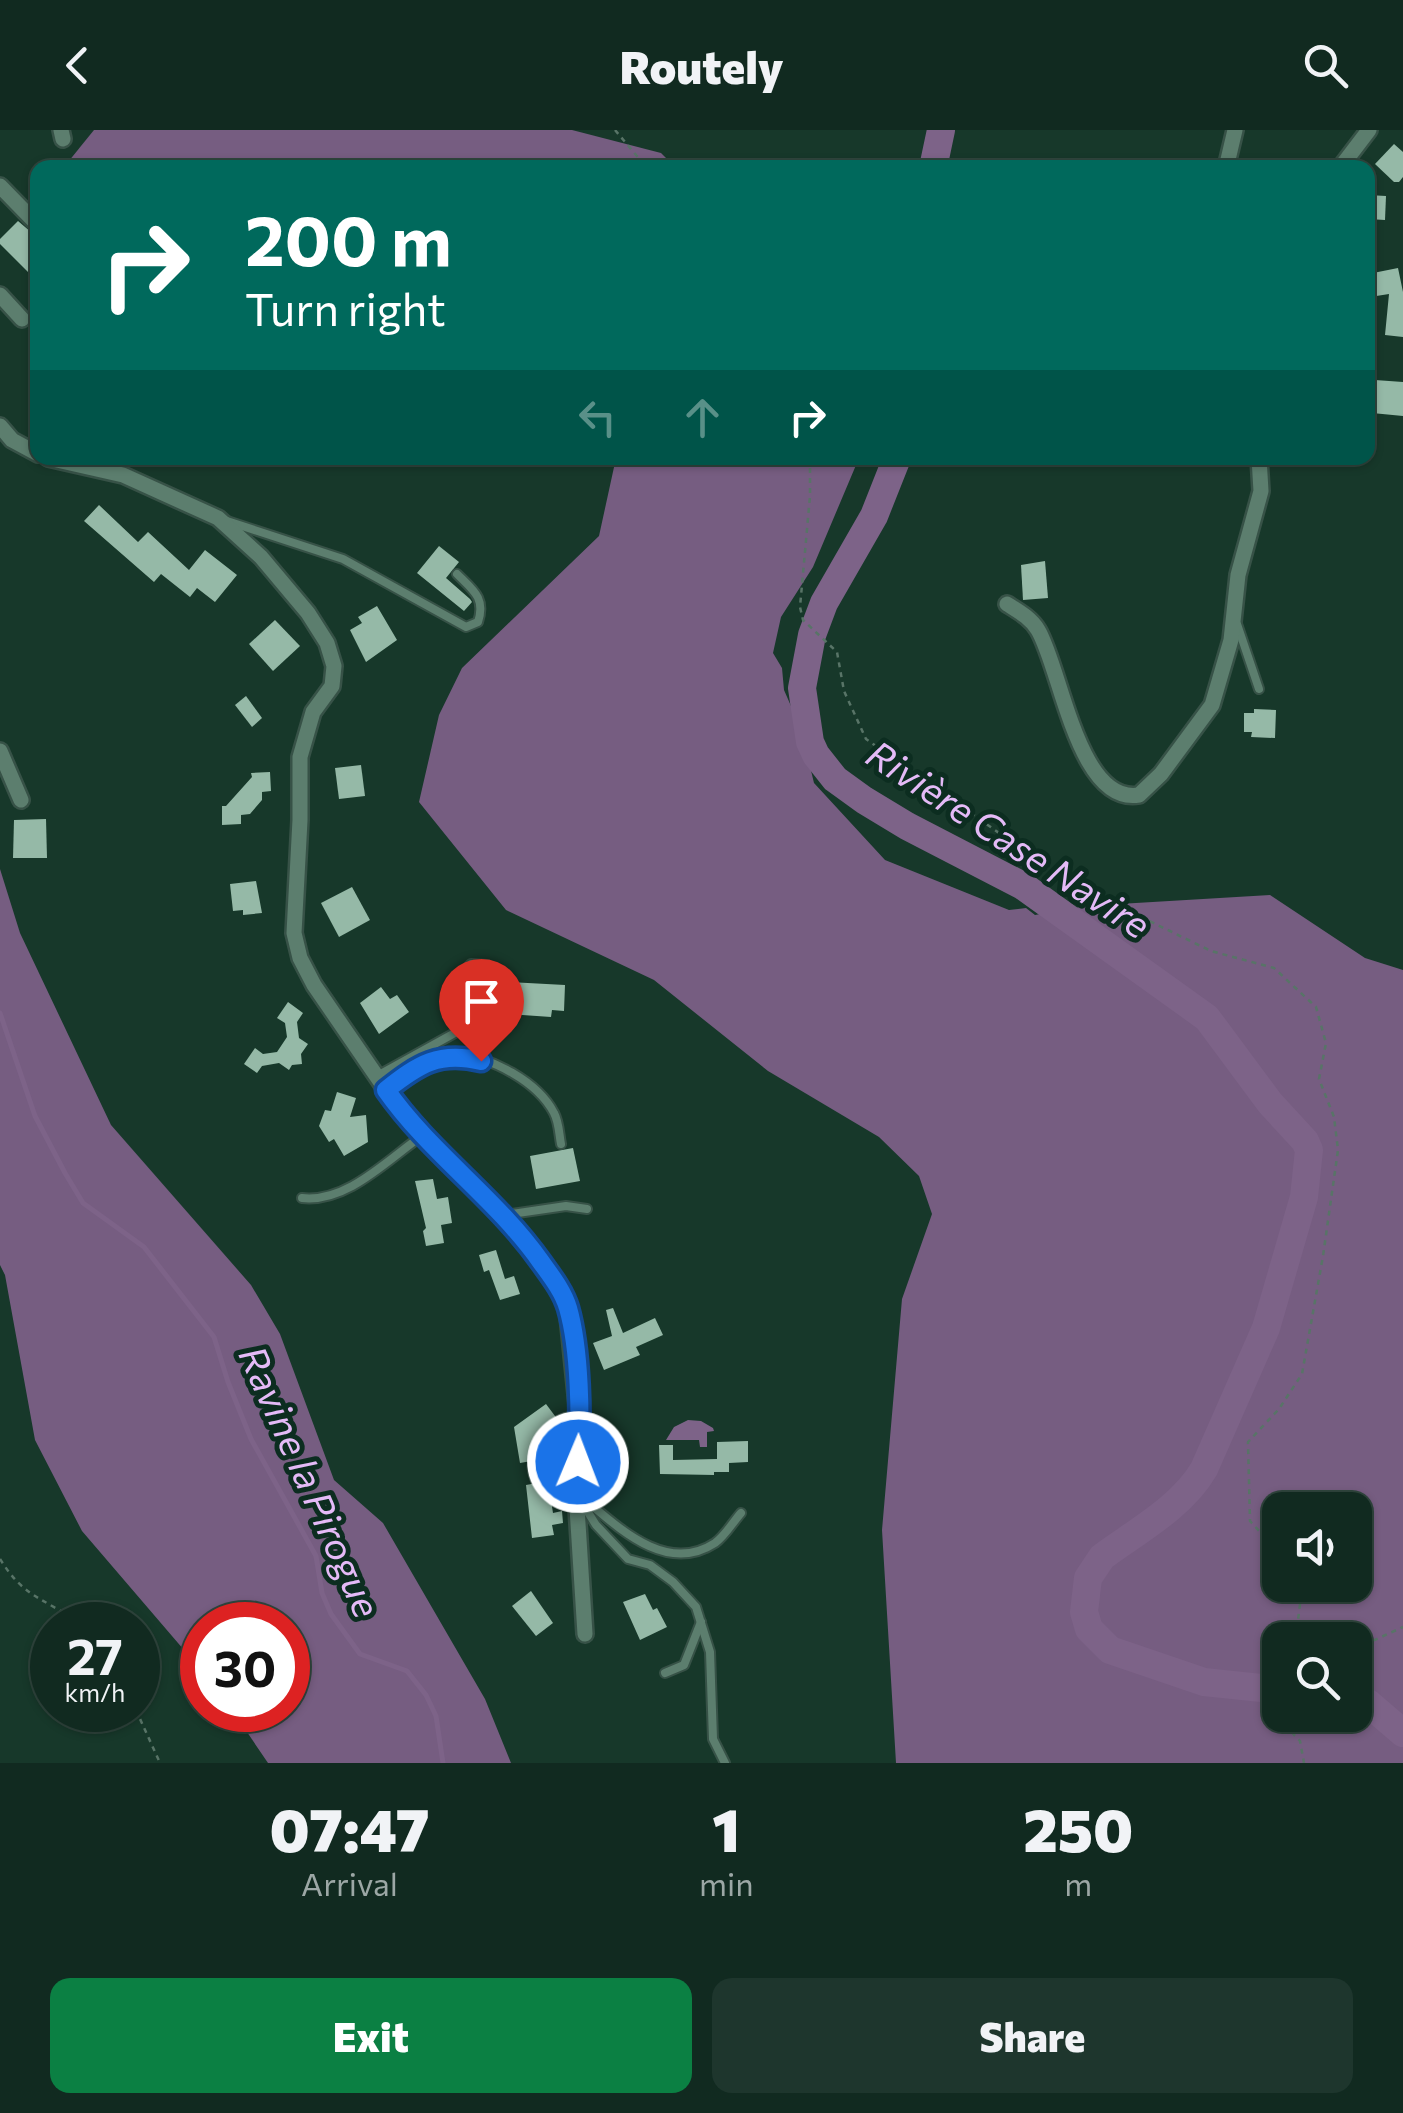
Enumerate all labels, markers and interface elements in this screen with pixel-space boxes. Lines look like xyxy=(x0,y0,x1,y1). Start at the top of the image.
icon: back xyxy=(50,38,105,93)
text: Routely xyxy=(620,38,783,93)
icon: search xyxy=(1298,38,1353,93)
text: 200 m xyxy=(245,195,452,280)
icon: right xyxy=(80,200,210,330)
text: Turn right xyxy=(245,280,446,335)
icon: left xyxy=(570,390,625,445)
icon: ahead xyxy=(675,390,730,445)
icon: right xyxy=(780,390,835,445)
water label: Rivière Case Navire xyxy=(859,729,1160,947)
pin xyxy=(439,959,524,1062)
icon: arrive xyxy=(454,974,509,1029)
water label: Ravine la Pirogue xyxy=(230,1338,392,1624)
position arrow xyxy=(526,1410,630,1514)
map controls xyxy=(1262,1492,1372,1732)
button: sound xyxy=(1262,1492,1372,1602)
speed limit sign: 30 xyxy=(180,1602,310,1732)
button: search xyxy=(1262,1622,1372,1732)
text: 27 xyxy=(67,1624,123,1685)
text: km/h xyxy=(65,1677,125,1707)
text: 07:47 xyxy=(270,1791,429,1864)
text: 1 xyxy=(712,1791,740,1864)
text: 250 xyxy=(1023,1791,1133,1864)
text: Arrival xyxy=(301,1863,398,1903)
text: min xyxy=(699,1863,754,1903)
text: m xyxy=(1064,1863,1092,1903)
button: Exit xyxy=(50,1978,692,2093)
button: Share xyxy=(712,1978,1353,2093)

